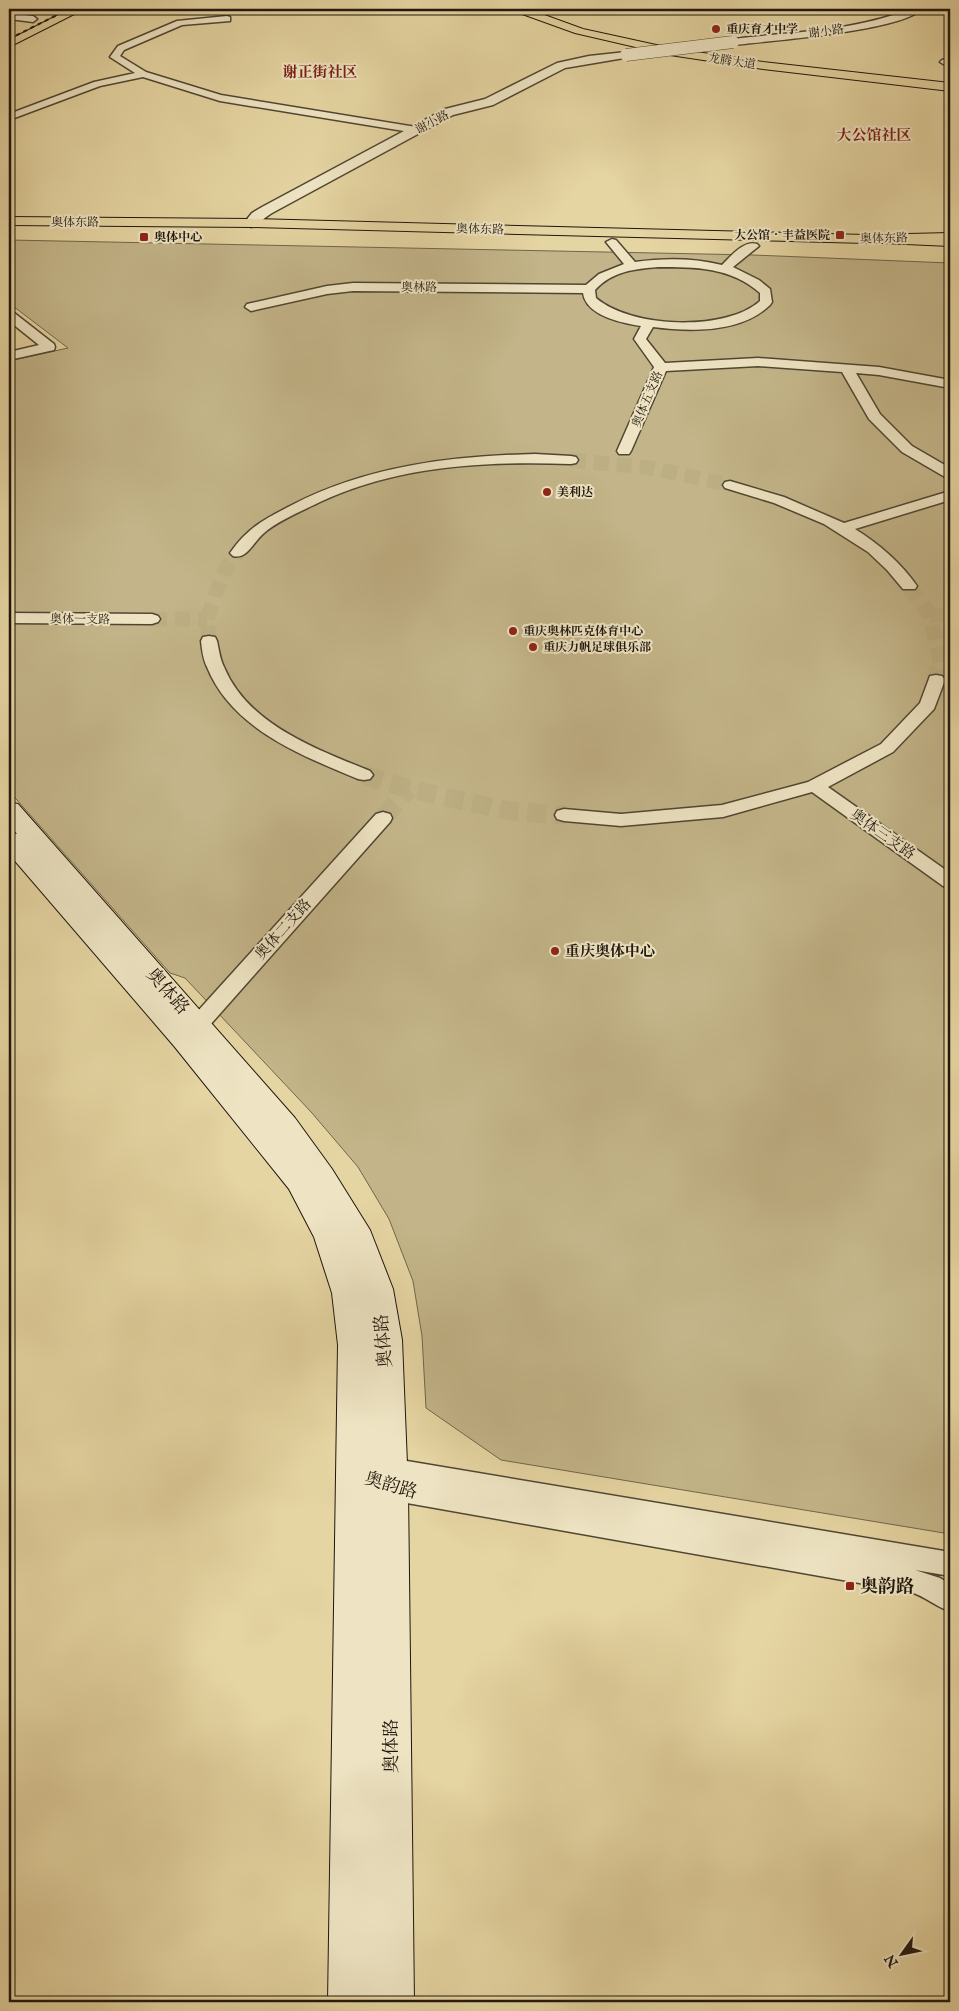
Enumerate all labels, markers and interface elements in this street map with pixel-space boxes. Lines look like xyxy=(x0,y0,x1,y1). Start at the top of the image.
place label: 重庆育才中学 xyxy=(726,22,798,37)
street label: 谢小路 xyxy=(807,22,845,41)
marker: 重庆育才中学 xyxy=(710,23,722,35)
street label: 龙腾大道 xyxy=(707,51,757,72)
district label: 谢正街社区 xyxy=(282,63,358,82)
street label: 谢小路 xyxy=(413,107,452,138)
district label: 大公馆社区 xyxy=(836,126,912,145)
street label: 奥体东路 xyxy=(51,215,99,230)
street label: 奥体东路 xyxy=(456,222,504,237)
place label: 大公馆‧丰益医院 xyxy=(734,228,830,243)
marker: 大公馆‧丰益医院 xyxy=(834,229,846,241)
place label: 奥体中心 xyxy=(154,230,202,245)
marker: 奥体中心 xyxy=(138,231,150,243)
street label: 奥体东路 xyxy=(860,231,908,246)
street label: 奥林路 xyxy=(401,280,437,295)
street label: 奥体五支路 xyxy=(629,369,666,430)
place label: 美利达 xyxy=(557,485,593,500)
marker: 美利达 xyxy=(541,486,553,498)
street label: 奥体一支路 xyxy=(50,611,110,628)
place label: 重庆奥林匹克体育中心 xyxy=(523,624,643,639)
marker: 重庆奥林匹克体育中心 xyxy=(507,625,519,637)
place label: 重庆力帆足球俱乐部 xyxy=(543,640,651,655)
marker: 重庆力帆足球俱乐部 xyxy=(527,641,539,653)
street label: 奥体三支路 xyxy=(847,805,919,864)
street label: 奥体二支路 xyxy=(251,895,316,964)
place label: 重庆奥体中心 xyxy=(565,942,655,961)
marker: 重庆奥体中心 xyxy=(549,945,561,957)
street label: 奥体路 xyxy=(140,964,193,1020)
street label: 奥体路 xyxy=(371,1313,398,1369)
street label: 奥韵路 xyxy=(361,1468,420,1505)
place label: 奥韵路 xyxy=(860,1576,914,1599)
marker: 奥韵路 xyxy=(844,1580,856,1592)
street label: 奥体路 xyxy=(381,1719,404,1773)
north arrow xyxy=(876,1928,926,1978)
text: N xyxy=(881,1951,903,1971)

